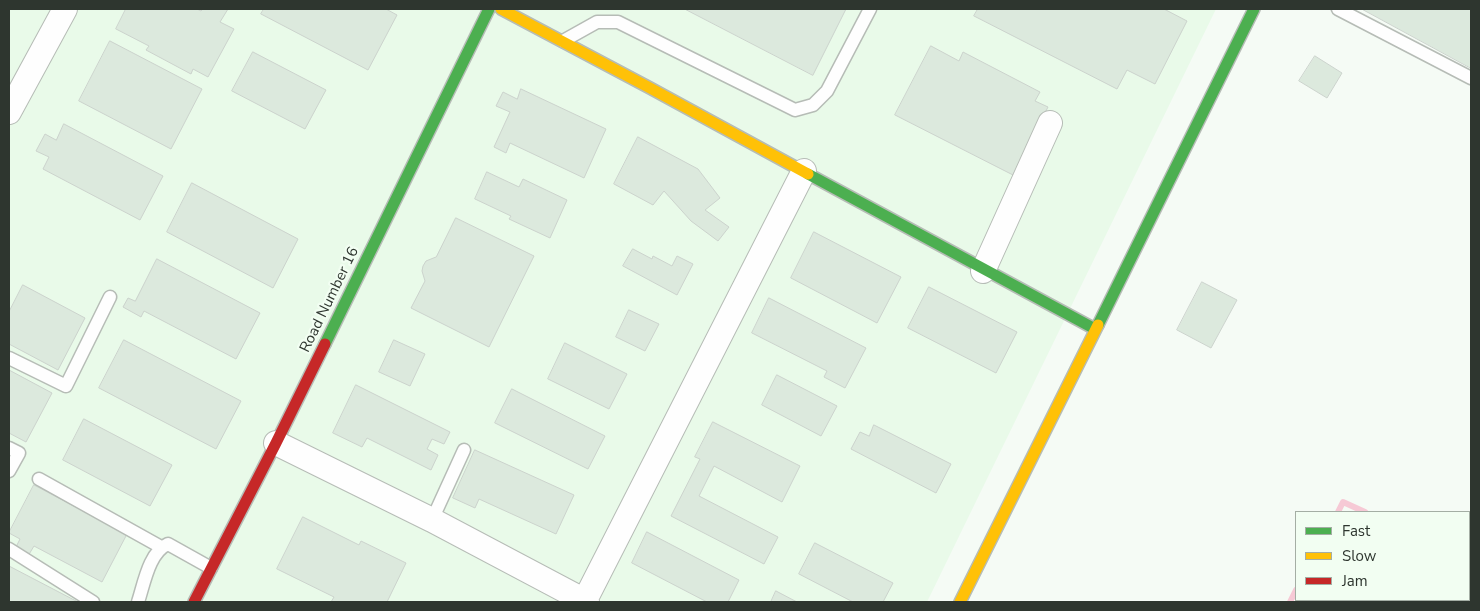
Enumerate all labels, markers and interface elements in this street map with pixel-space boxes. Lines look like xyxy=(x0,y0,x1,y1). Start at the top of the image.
street label: Road Number 16 xyxy=(297,244,363,356)
legend xyxy=(1295,511,1470,601)
text: Fast xyxy=(1342,521,1370,541)
text: Slow xyxy=(1342,546,1376,566)
text: Jam xyxy=(1342,571,1368,591)

